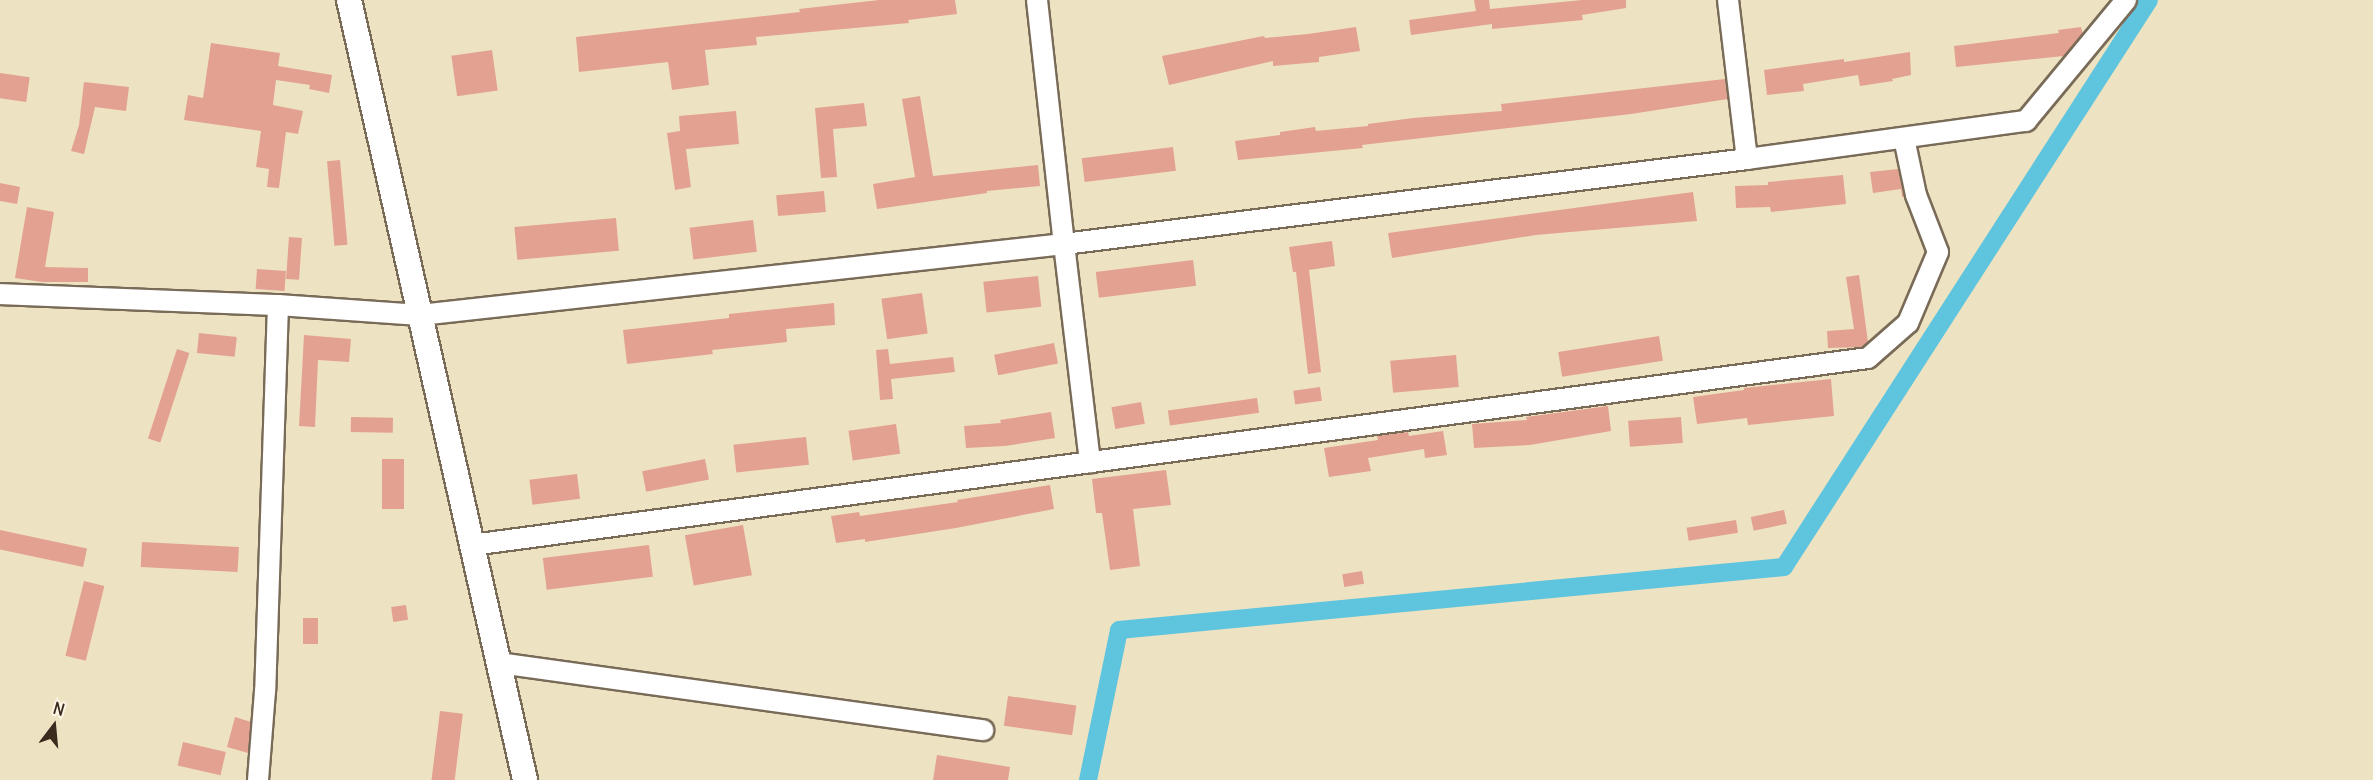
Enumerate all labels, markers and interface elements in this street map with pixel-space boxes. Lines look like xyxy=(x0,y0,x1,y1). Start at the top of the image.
north arrow xyxy=(24,696,84,756)
text: N xyxy=(51,698,67,720)

